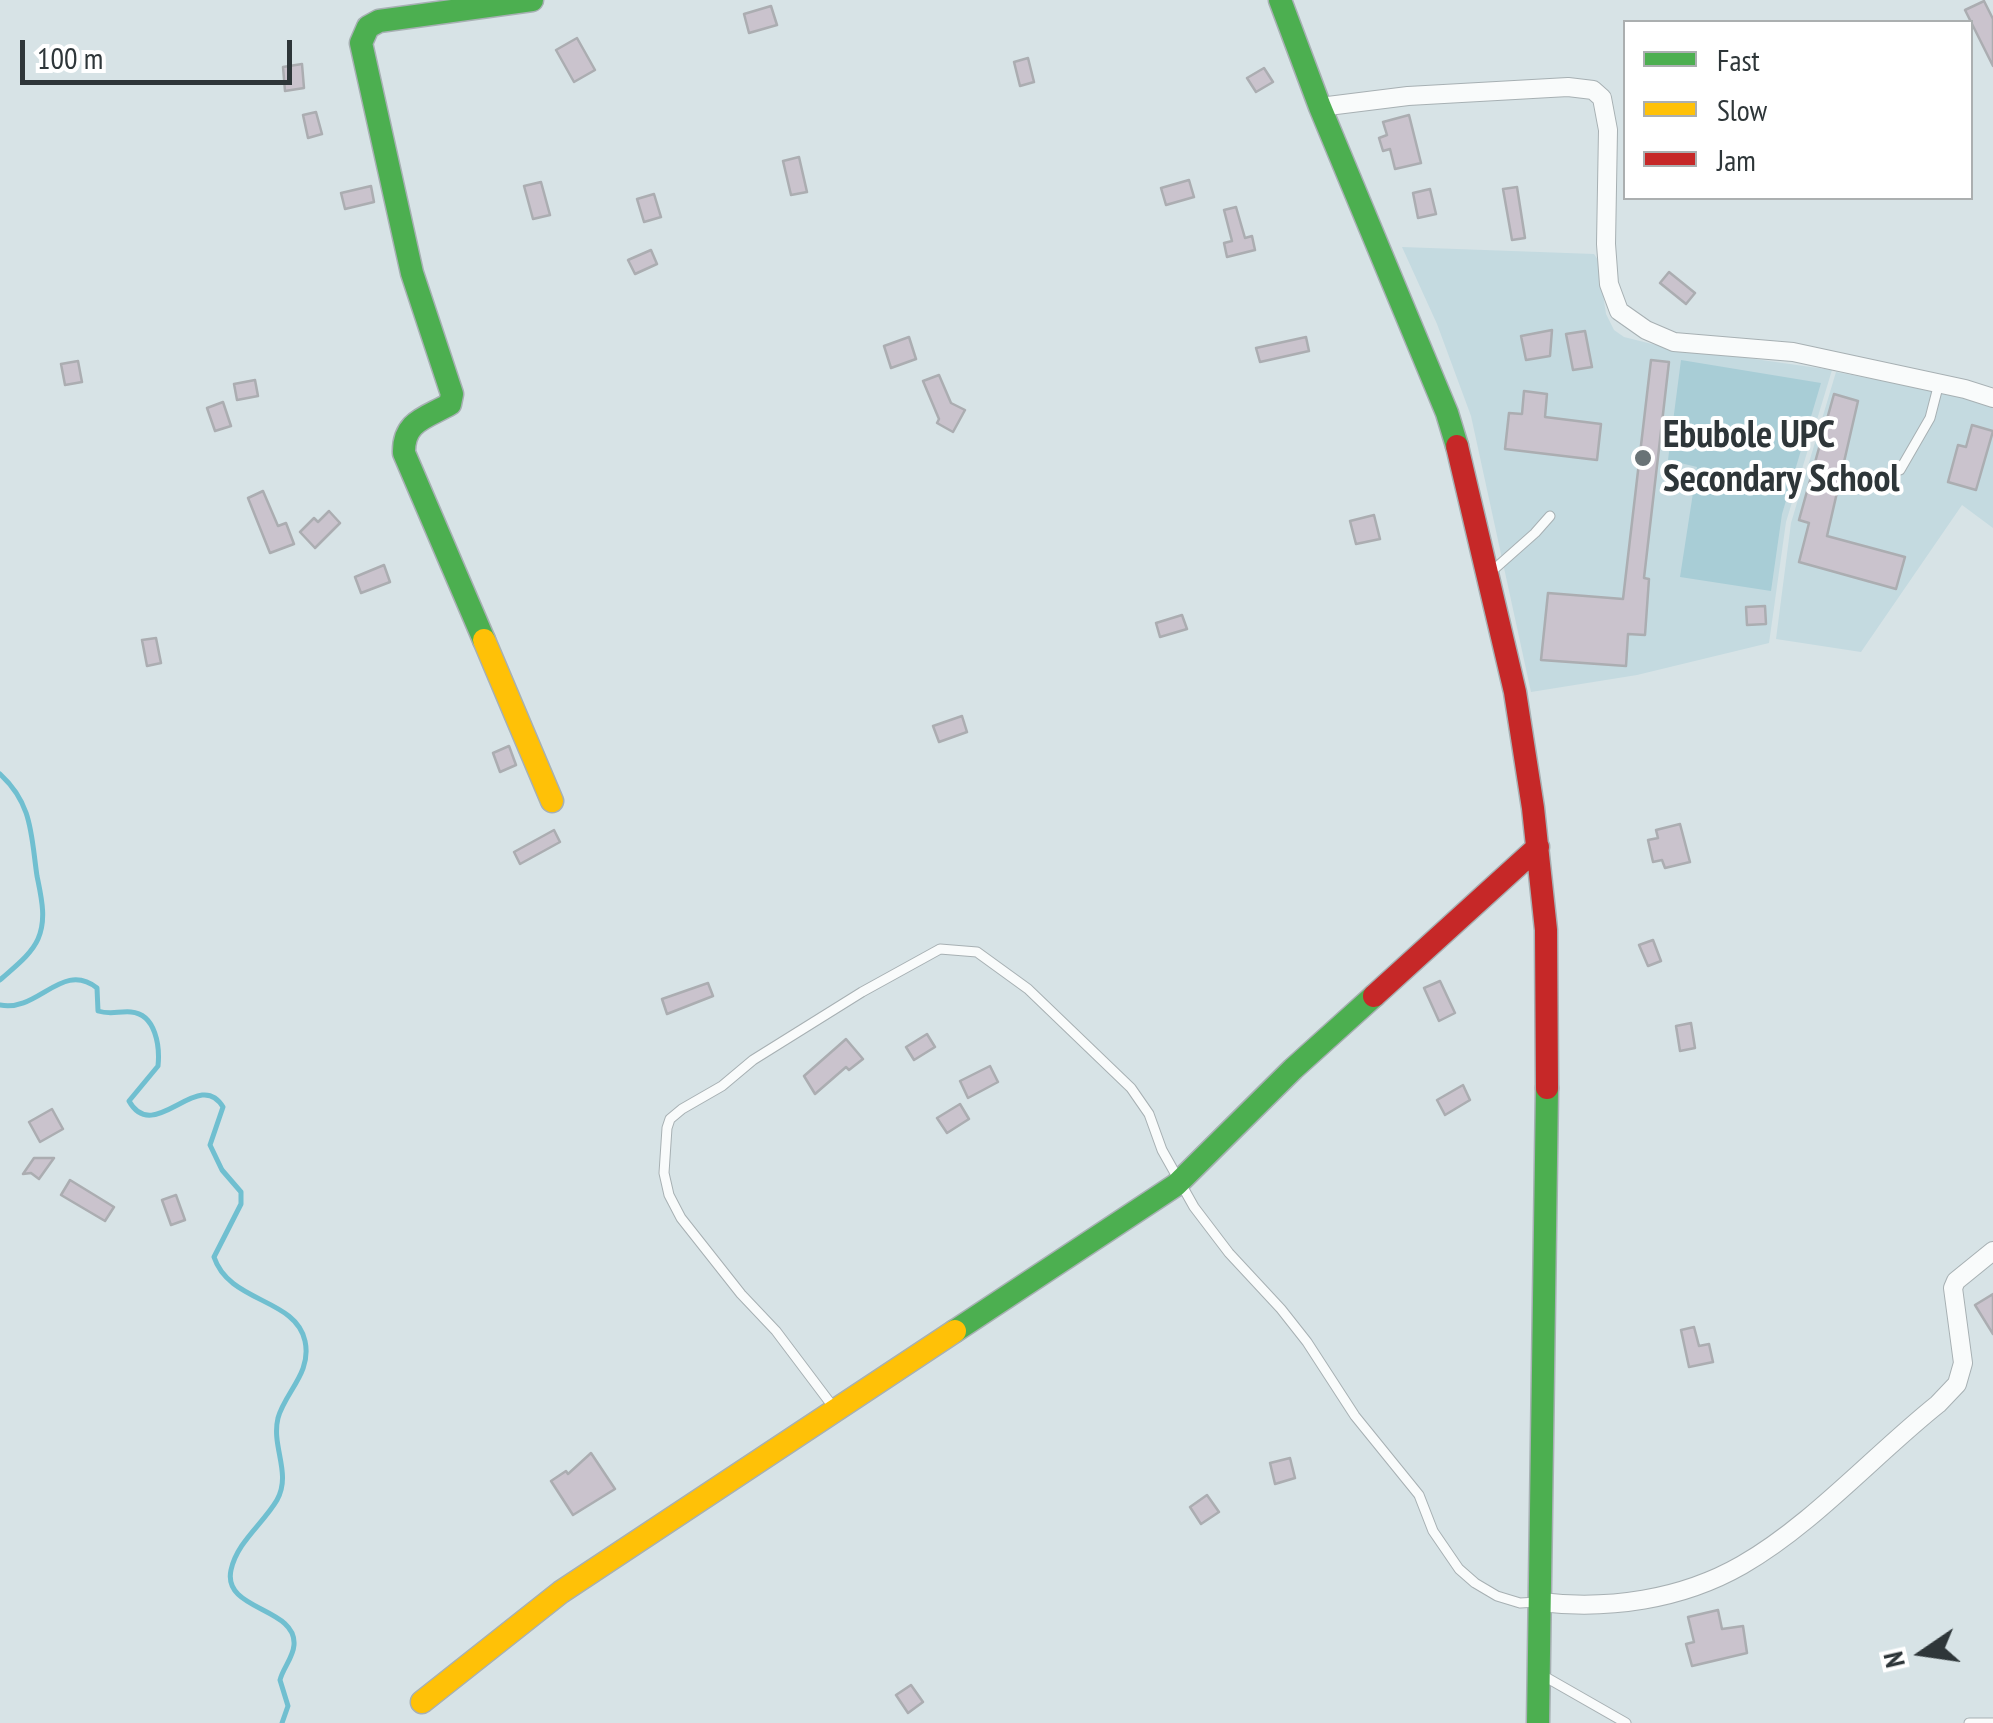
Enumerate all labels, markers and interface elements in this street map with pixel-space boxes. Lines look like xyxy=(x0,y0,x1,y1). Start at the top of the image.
scale bar xyxy=(25,20,298,82)
legend xyxy=(1623,20,1973,200)
text: 100 m xyxy=(37,38,103,77)
text: Fast xyxy=(1717,40,1760,79)
text: Slow xyxy=(1717,90,1767,129)
text: Jam xyxy=(1717,140,1756,179)
place label: Ebubole UPC Secondary School xyxy=(1663,413,1900,502)
marker: Ebubole UPC Secondary School xyxy=(1632,447,1654,469)
north arrow xyxy=(1873,1603,1973,1703)
text: N xyxy=(1874,1648,1913,1671)

